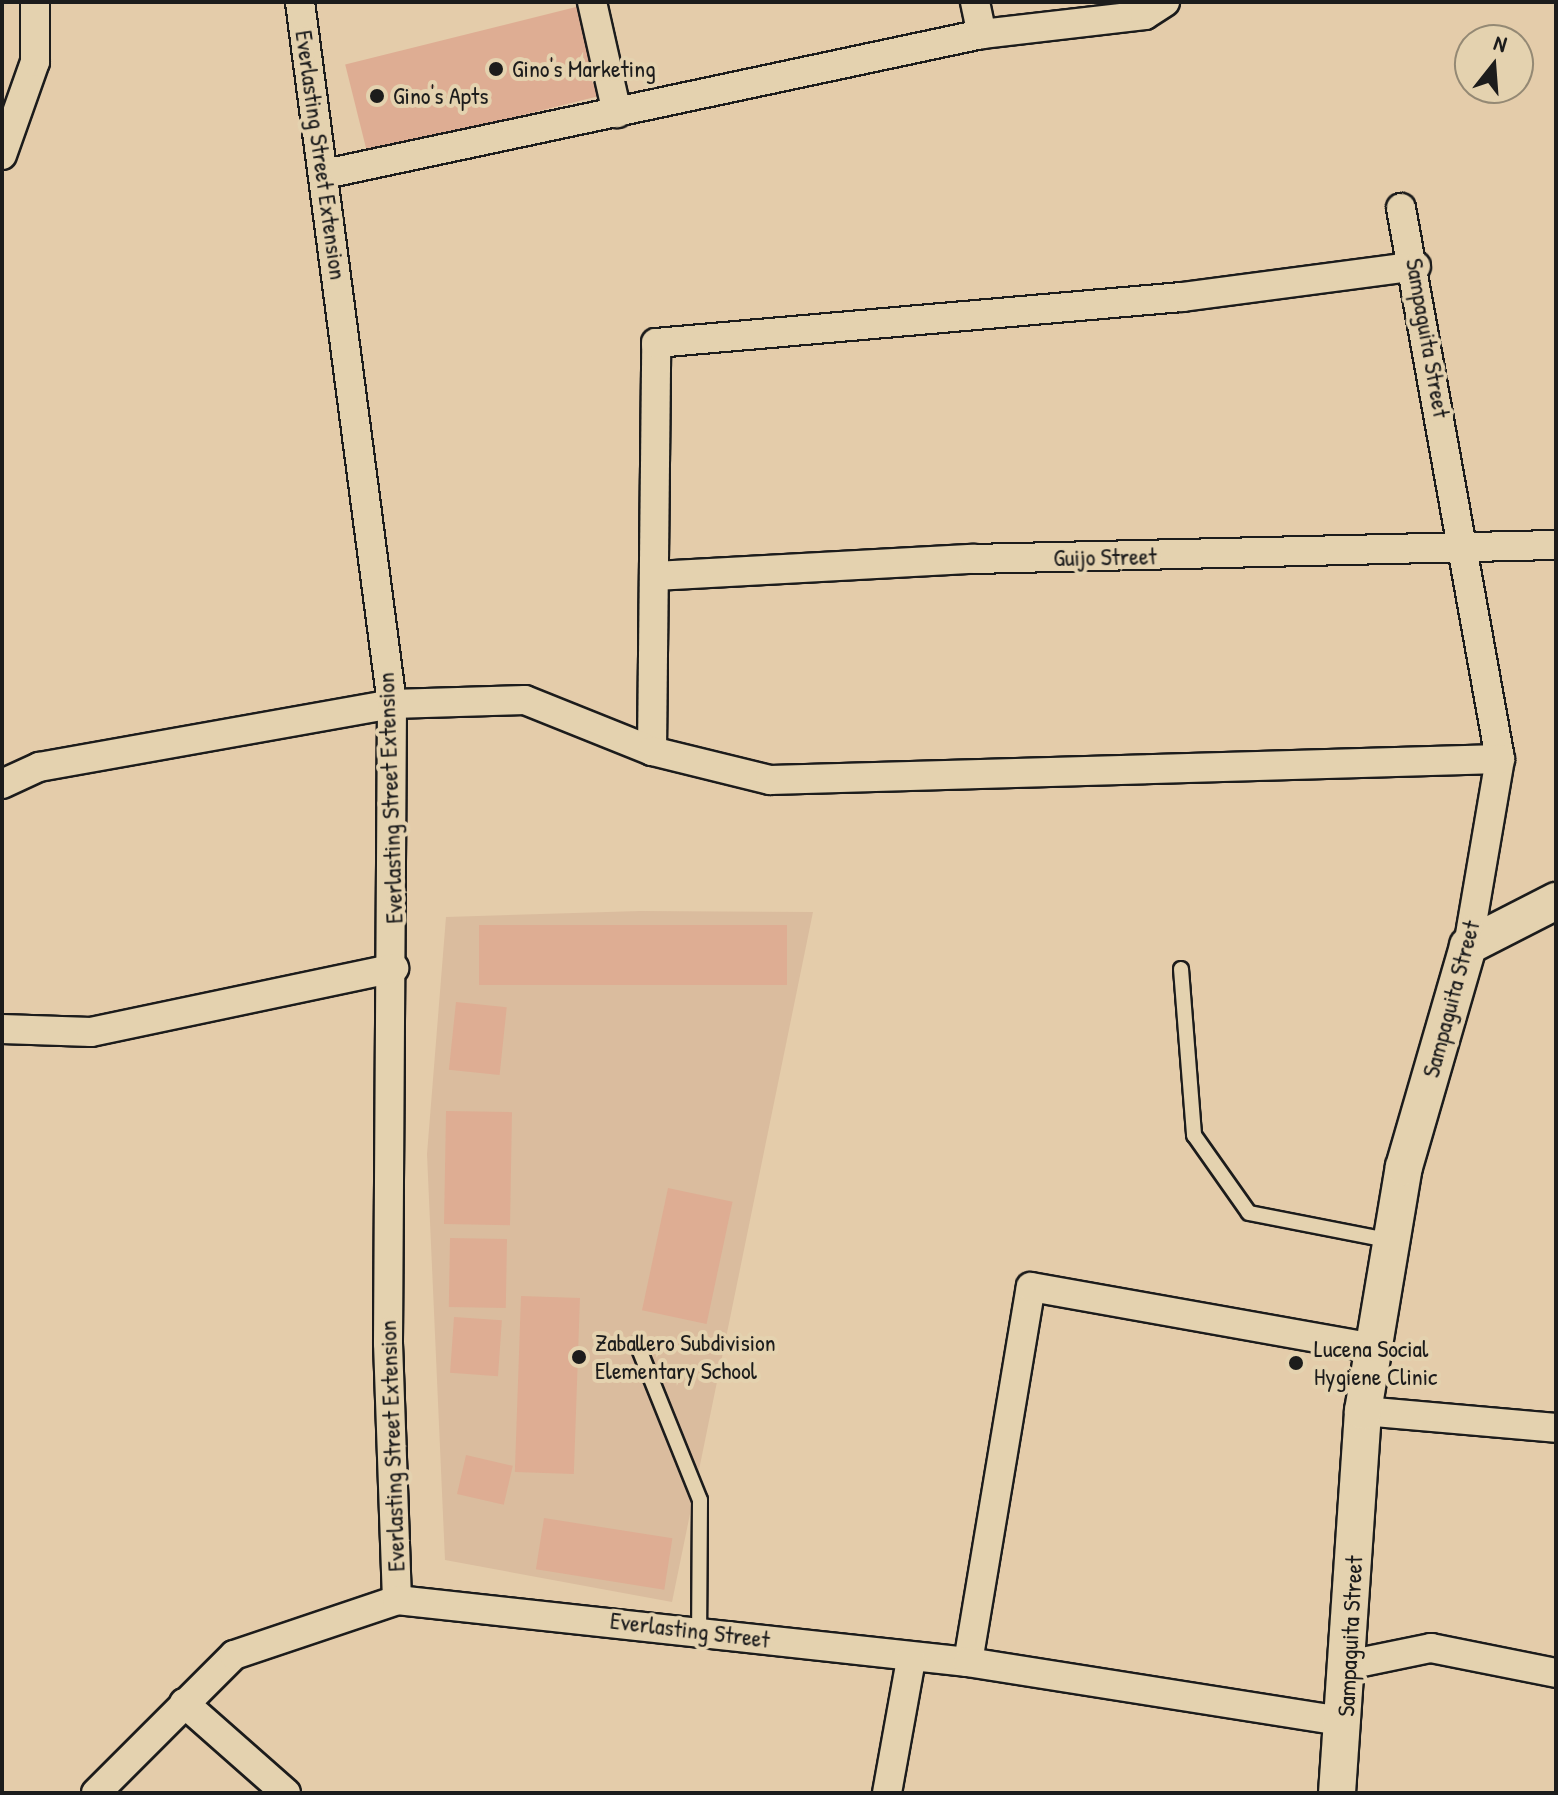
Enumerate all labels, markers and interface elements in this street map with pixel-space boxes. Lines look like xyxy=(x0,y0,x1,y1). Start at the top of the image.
north arrow xyxy=(1454,24,1534,104)
text: N xyxy=(1490,27,1510,59)
street label: Everlasting Street Extension xyxy=(289,29,353,281)
place label: Gino's Marketing xyxy=(512,55,656,83)
marker: Gino's Marketing xyxy=(487,60,505,78)
place label: Gino's Apts xyxy=(393,82,489,110)
marker: Gino's Apts xyxy=(368,87,386,105)
street label: Sampaguita Street xyxy=(1400,256,1456,420)
street label: Guijo Street xyxy=(1053,542,1157,572)
street label: Everlasting Street Extension xyxy=(371,672,409,924)
street label: Sampaguita Street xyxy=(1416,917,1486,1081)
street label: Everlasting Street Extension xyxy=(373,1320,411,1572)
place label: Zaballero Subdivision Elementary School xyxy=(595,1329,776,1385)
place label: Lucena Social Hygiene Clinic xyxy=(1314,1335,1437,1391)
marker: Zaballero Subdivision Elementary School xyxy=(570,1348,588,1366)
marker: Lucena Social Hygiene Clinic xyxy=(1285,1352,1307,1374)
street label: Sampaguita Street xyxy=(1331,1555,1369,1717)
street label: Everlasting Street xyxy=(609,1606,771,1654)

